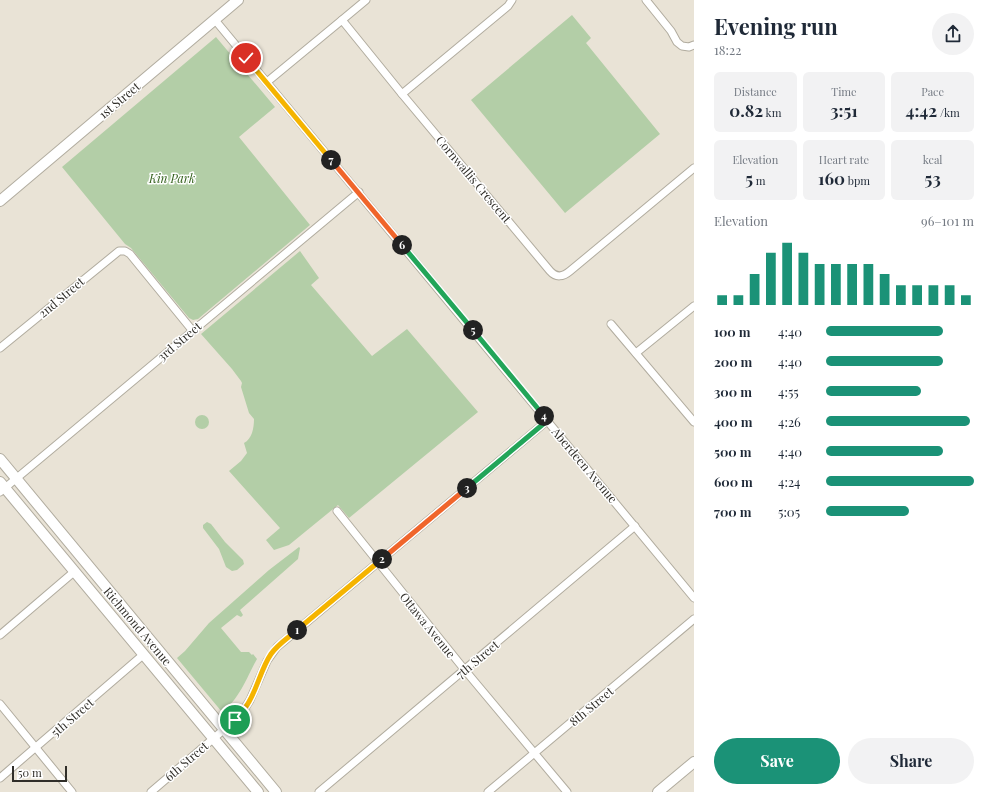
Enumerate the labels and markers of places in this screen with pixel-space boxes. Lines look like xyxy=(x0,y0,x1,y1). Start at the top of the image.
pin xyxy=(229,41,263,75)
pin: 7 xyxy=(321,150,341,170)
pin: 6 xyxy=(392,235,412,255)
pin: 5 xyxy=(463,320,483,340)
pin: 4 xyxy=(534,406,554,426)
pin: 3 xyxy=(457,478,477,498)
pin: 2 xyxy=(372,549,392,569)
pin: 1 xyxy=(287,620,307,640)
pin xyxy=(218,703,252,737)

